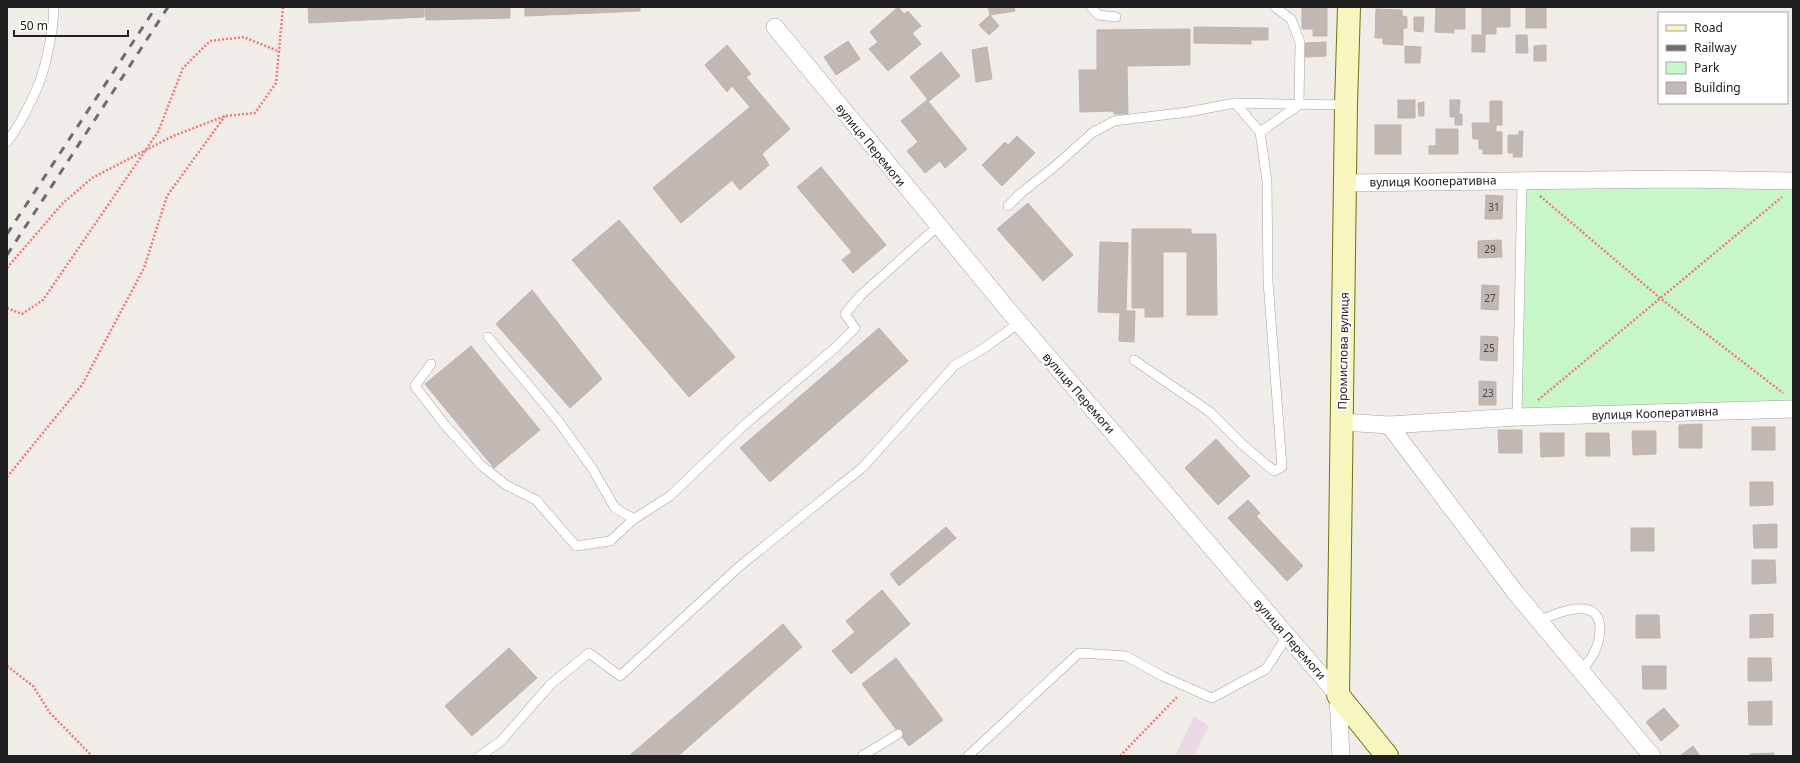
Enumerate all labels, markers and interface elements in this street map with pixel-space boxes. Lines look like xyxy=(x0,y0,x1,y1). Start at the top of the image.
scale bar xyxy=(14,12,128,38)
legend xyxy=(1658,12,1788,104)
text: 50 m xyxy=(20,17,48,34)
text: Road xyxy=(1694,19,1723,36)
text: Railway xyxy=(1694,39,1738,56)
text: Park xyxy=(1694,59,1720,76)
text: Building xyxy=(1694,79,1741,96)
street label: вулиця Перемоги xyxy=(832,100,910,190)
street label: вулиця Кооперативна xyxy=(1369,171,1497,191)
house number: 31 xyxy=(1488,200,1500,214)
house number: 29 xyxy=(1484,242,1496,256)
house number: 27 xyxy=(1484,291,1496,305)
street label: Промислова вулиця xyxy=(1333,292,1353,410)
house number: 25 xyxy=(1483,341,1495,355)
street label: вулиця Перемоги xyxy=(1039,349,1119,437)
house number: 23 xyxy=(1482,386,1494,400)
street label: вулиця Кооперативна xyxy=(1591,402,1719,424)
street label: вулиця Перемоги xyxy=(1250,595,1330,683)

